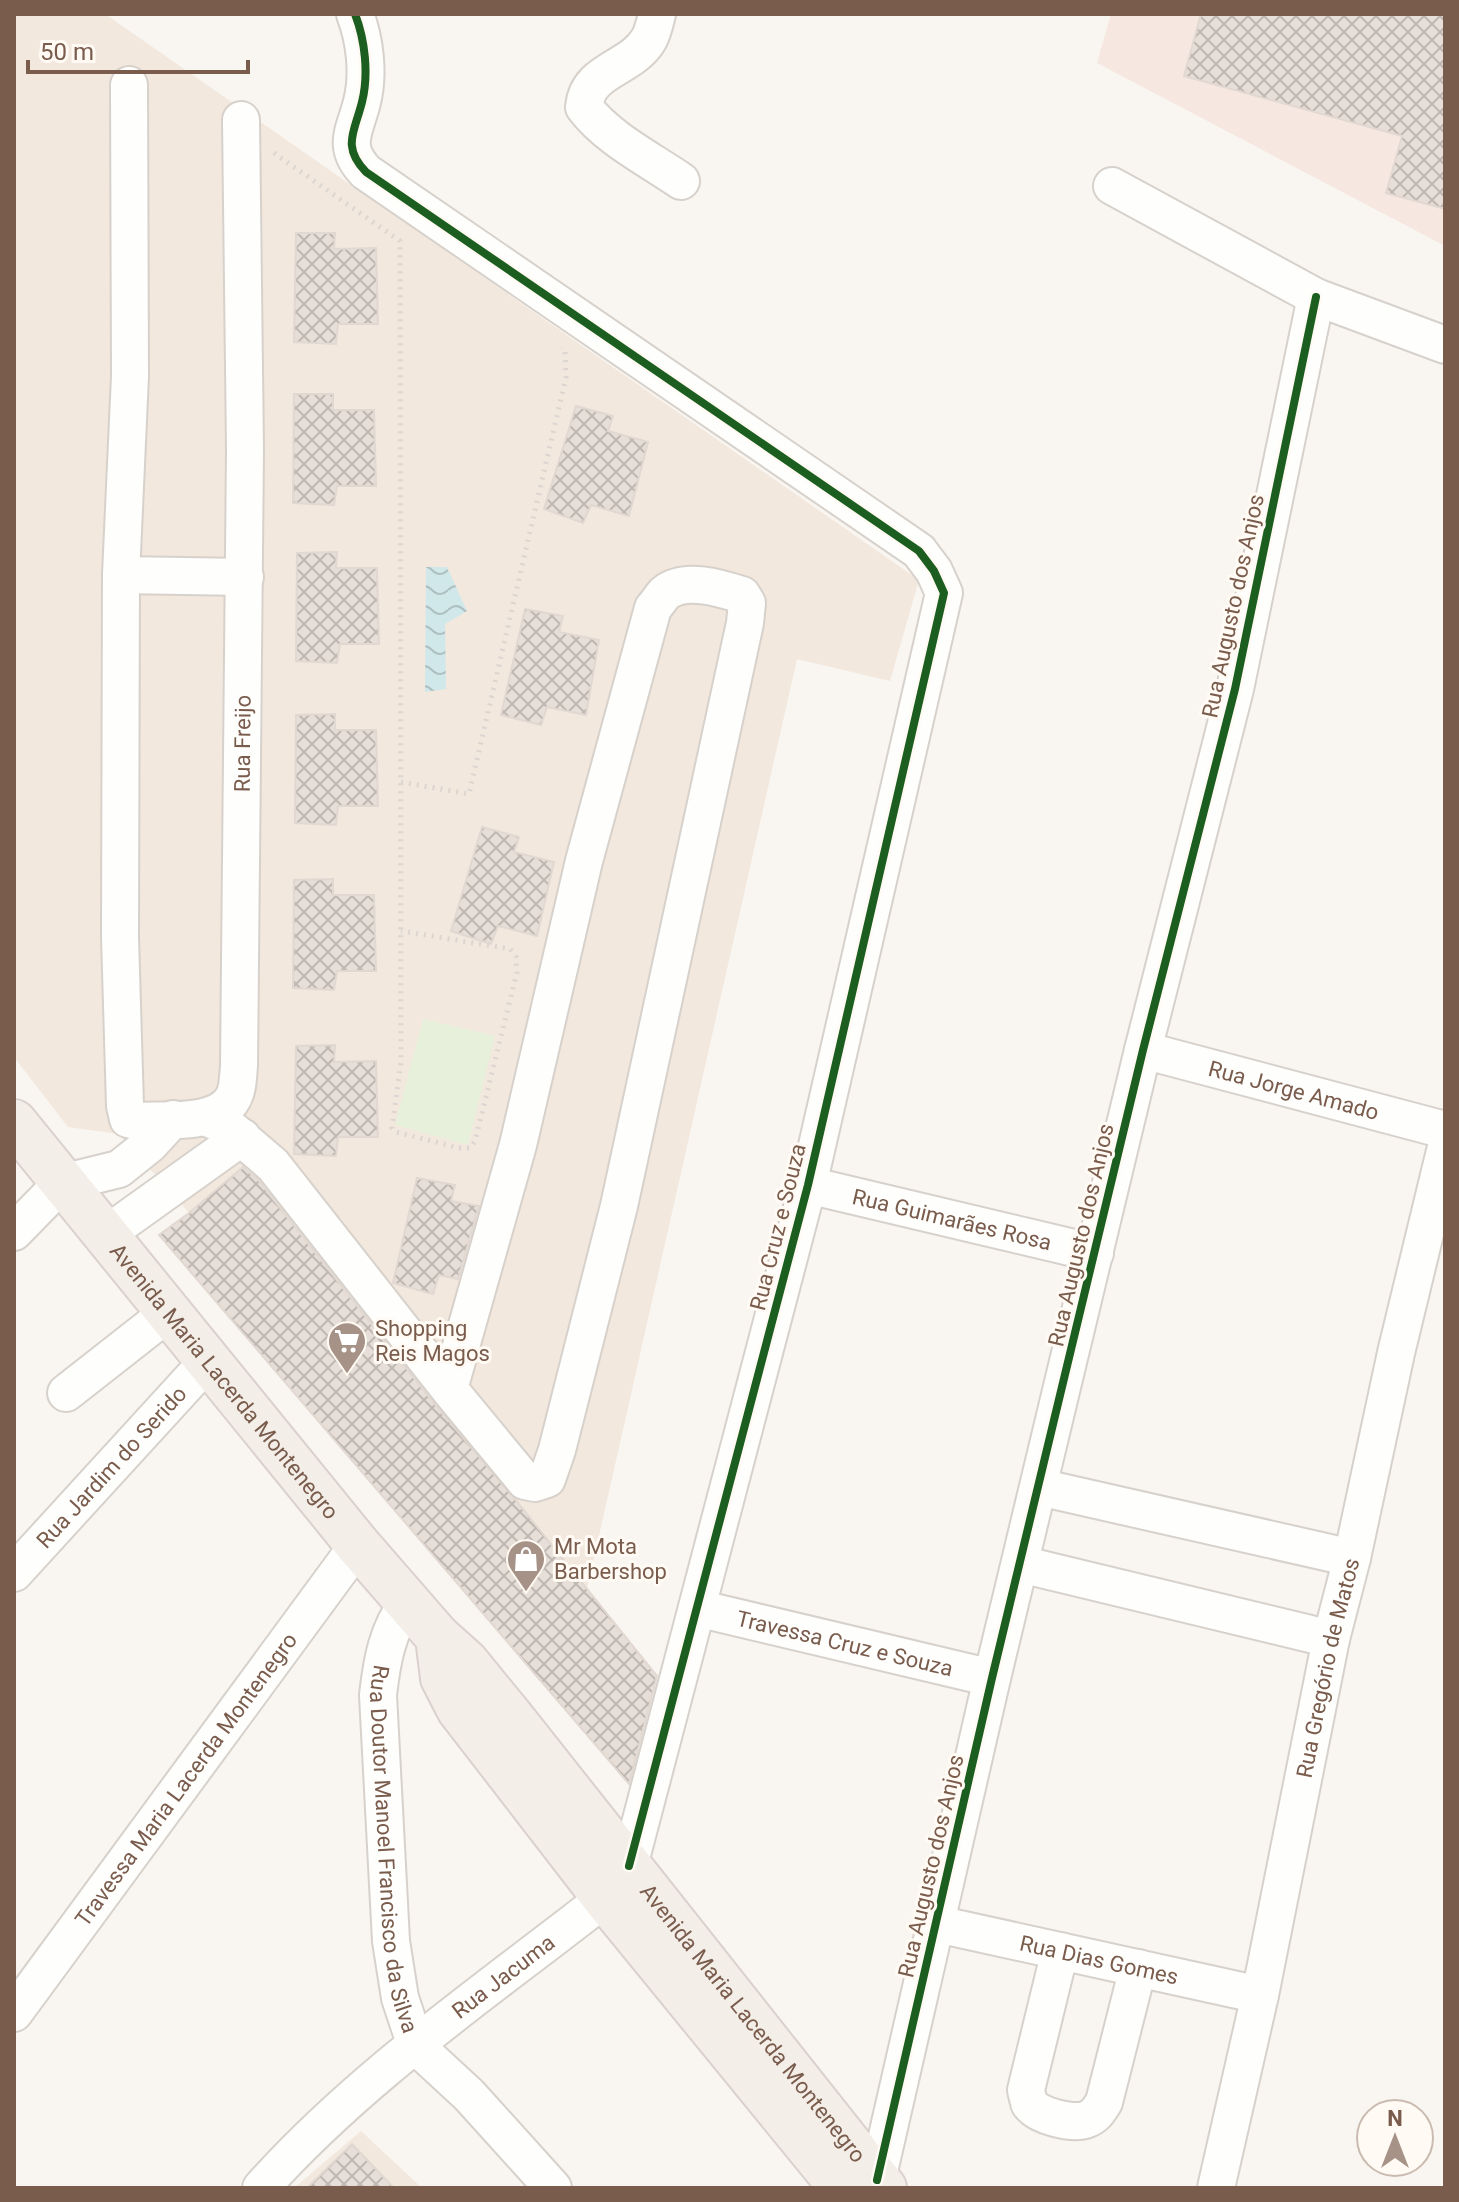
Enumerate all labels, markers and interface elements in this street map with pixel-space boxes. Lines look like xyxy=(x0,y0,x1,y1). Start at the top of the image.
scale bar xyxy=(28,24,248,74)
text: 50 m xyxy=(40,38,94,66)
street label: Rua Augusto dos Anjos xyxy=(1197,492,1269,720)
street label: Rua Freijo xyxy=(229,695,255,792)
street label: Rua Jorge Amado xyxy=(1206,1055,1382,1124)
street label: Rua Augusto dos Anjos xyxy=(1043,1121,1119,1349)
street label: Rua Cruz e Souza xyxy=(745,1141,811,1313)
street label: Rua Guimarães Rosa xyxy=(850,1183,1054,1255)
street label: Avenida Maria Lacerda Montenegro xyxy=(105,1238,344,1524)
place label: Shopping Reis Magos xyxy=(375,1316,490,1366)
supermarket icon: Shopping Reis Magos xyxy=(326,1320,368,1375)
street label: Rua Jardim do Serido xyxy=(31,1381,191,1553)
place label: Mr Mota Barbershop xyxy=(554,1534,667,1584)
shop icon: Mr Mota Barbershop xyxy=(505,1538,547,1593)
street label: Rua Gregório de Matos xyxy=(1291,1555,1364,1780)
street label: Travessa Cruz e Souza xyxy=(734,1605,956,1681)
street label: Travessa Maria Lacerda Montenegro xyxy=(70,1628,302,1931)
street label: Rua Doutor Manoel Francisco da Silva xyxy=(365,1663,423,2036)
street label: Rua Augusto dos Anjos xyxy=(893,1752,969,1980)
street label: Avenida Maria Lacerda Montenegro xyxy=(636,1879,871,2167)
street label: Rua Jacuma xyxy=(447,1929,559,2023)
street label: Rua Dias Gomes xyxy=(1018,1930,1181,1989)
north arrow xyxy=(1355,2098,1435,2178)
text: N xyxy=(1387,2106,1403,2131)

